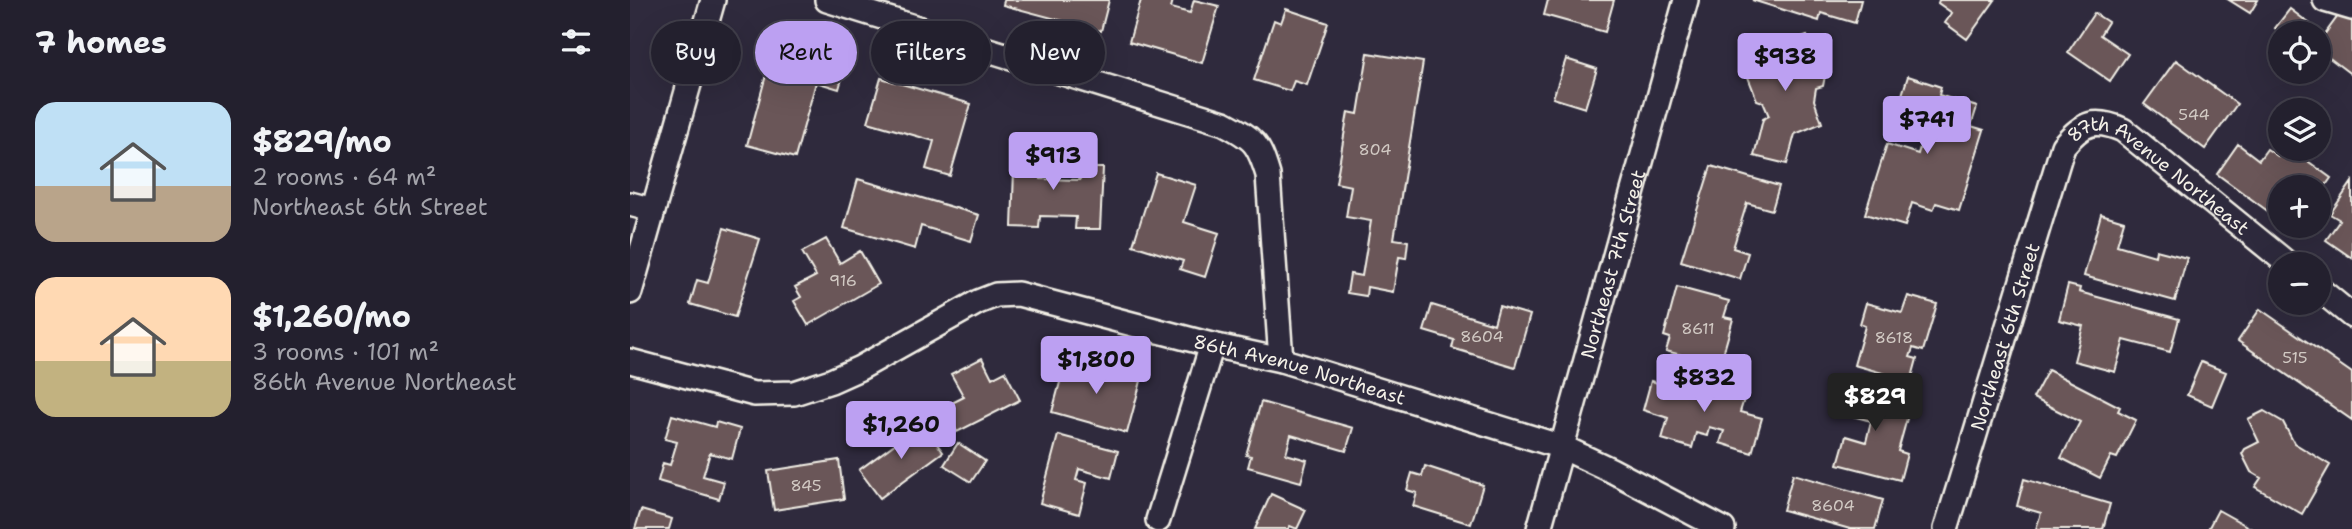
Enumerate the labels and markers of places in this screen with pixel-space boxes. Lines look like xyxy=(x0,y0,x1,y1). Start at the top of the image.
pin: $938 xyxy=(1744,34,1826,93)
pin: $741 xyxy=(1886,96,1968,156)
pin: $913 xyxy=(1012,132,1094,192)
pin: $1,800 xyxy=(1039,336,1153,396)
pin: $832 xyxy=(1663,354,1745,414)
pin: $829 xyxy=(1834,374,1916,433)
pin: $1,260 xyxy=(844,402,958,461)

